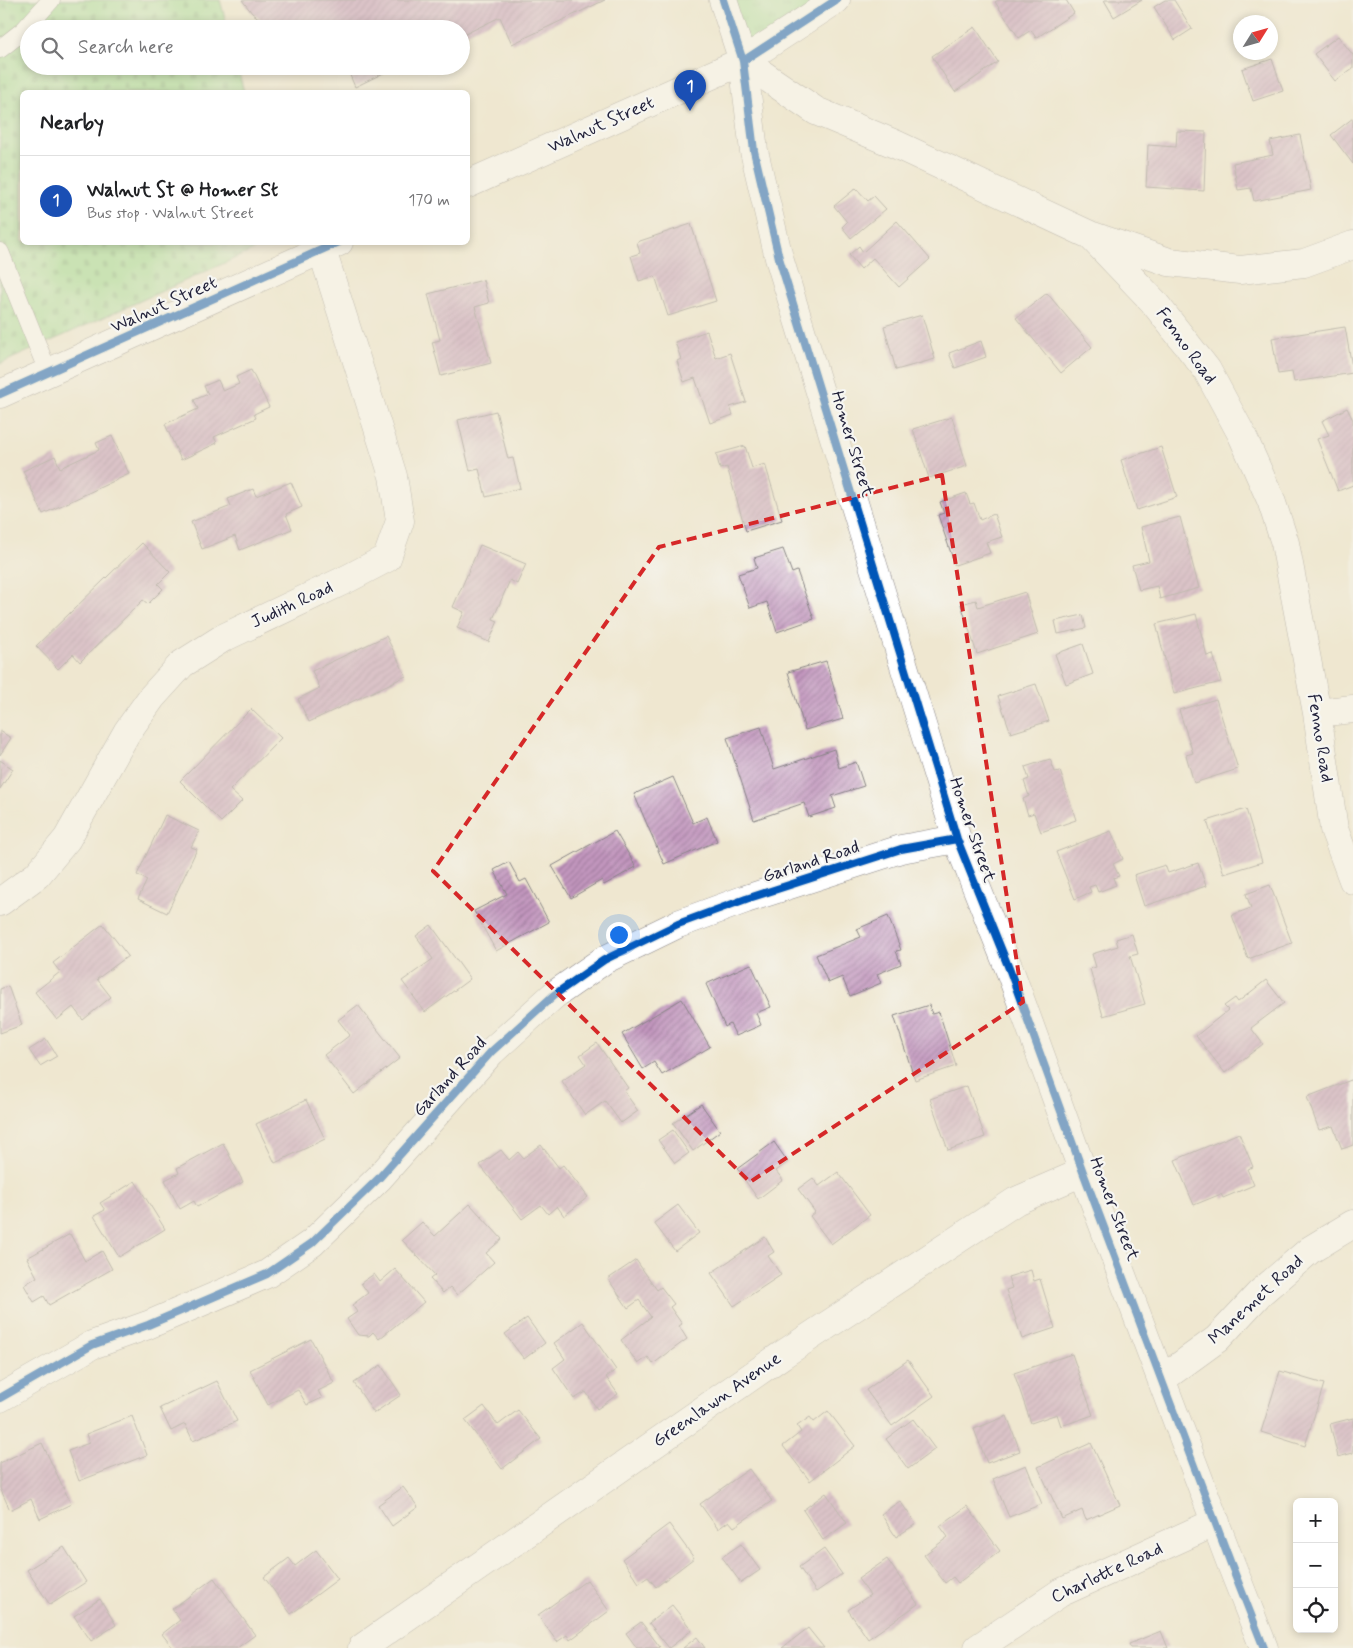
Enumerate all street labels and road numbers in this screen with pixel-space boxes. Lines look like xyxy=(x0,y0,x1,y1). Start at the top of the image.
street label: Walnut Street xyxy=(544,91,658,159)
street label: Walnut Street xyxy=(107,271,221,339)
street label: Fenno Road xyxy=(1150,303,1222,389)
street label: Homer Street xyxy=(825,388,880,500)
street label: Judith Road xyxy=(247,576,337,634)
street label: Fenno Road xyxy=(1301,692,1339,784)
street label: Homer Street xyxy=(943,774,1001,886)
street label: Garland Road xyxy=(760,835,862,889)
street label: Garland Road xyxy=(408,1032,492,1122)
street label: Homer Street xyxy=(1083,1154,1145,1265)
street label: Manemet Road xyxy=(1203,1250,1309,1350)
street label: Greenlawn Avenue xyxy=(648,1347,786,1453)
street label: Charlotte Road xyxy=(1047,1537,1167,1609)

